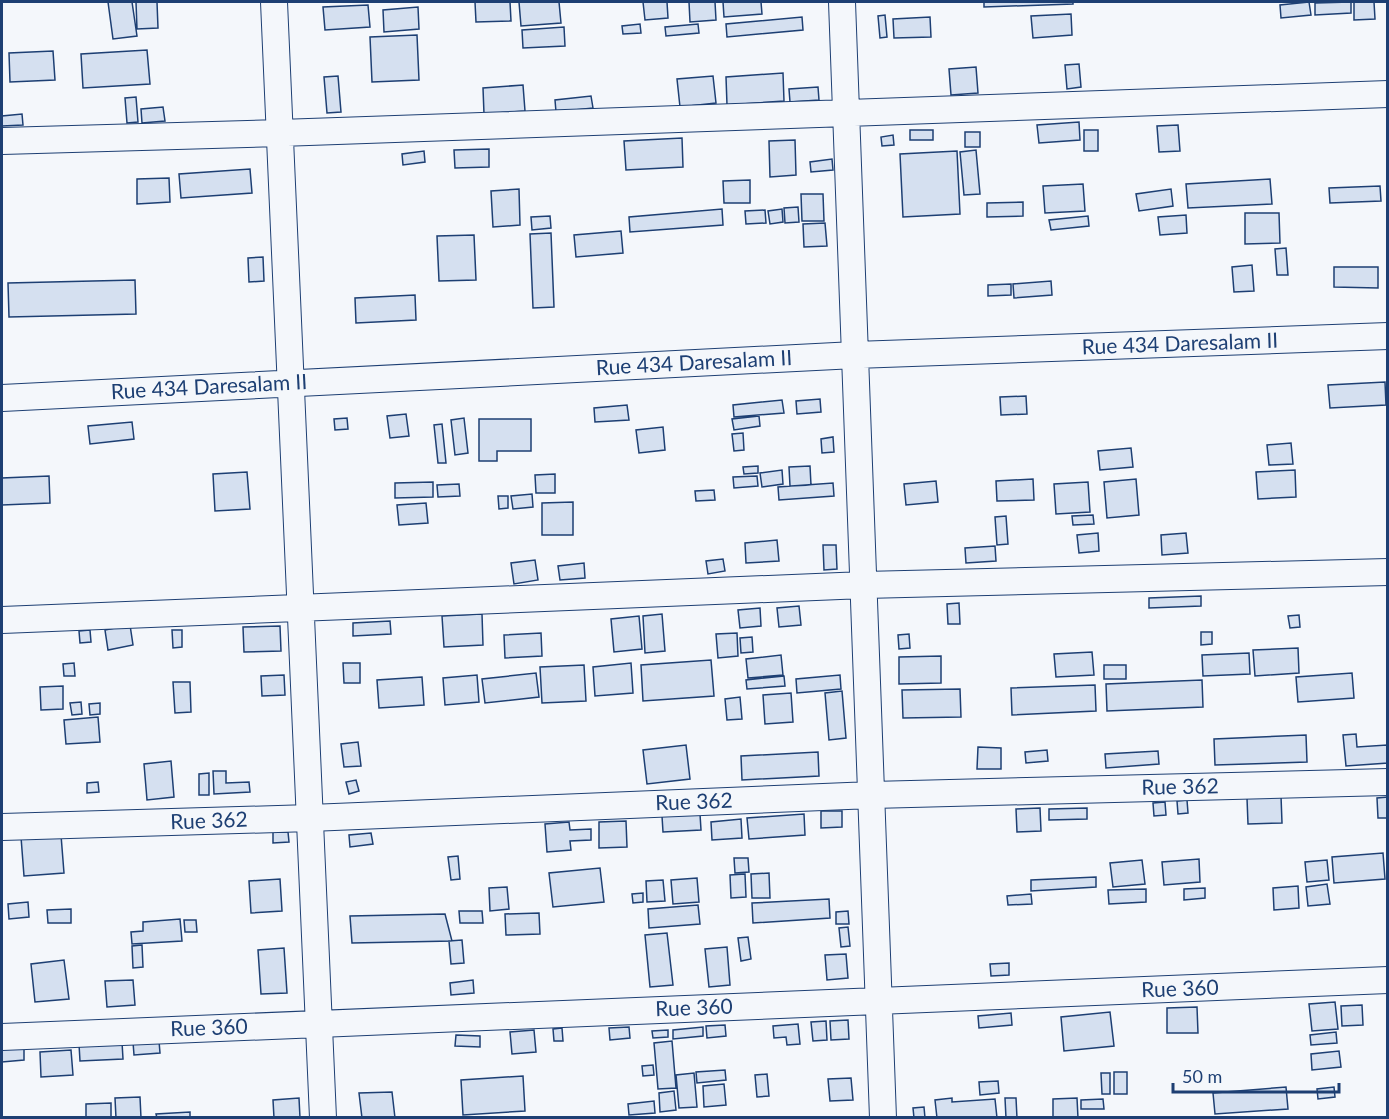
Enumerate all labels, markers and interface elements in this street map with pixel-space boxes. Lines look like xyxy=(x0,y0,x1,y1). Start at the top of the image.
street label: Rue 434 Daresalam II xyxy=(1081,327,1279,358)
street label: Rue 434 Daresalam II xyxy=(595,344,793,379)
street label: Rue 434 Daresalam II xyxy=(110,368,308,403)
street label: Rue 362 xyxy=(1141,772,1219,799)
street label: Rue 362 xyxy=(655,787,733,814)
street label: Rue 362 xyxy=(170,806,248,833)
street label: Rue 360 xyxy=(1141,974,1219,1001)
street label: Rue 360 xyxy=(655,993,733,1020)
street label: Rue 360 xyxy=(170,1013,248,1040)
scale bar xyxy=(1173,1056,1340,1094)
text: 50 m xyxy=(1182,1065,1222,1087)

